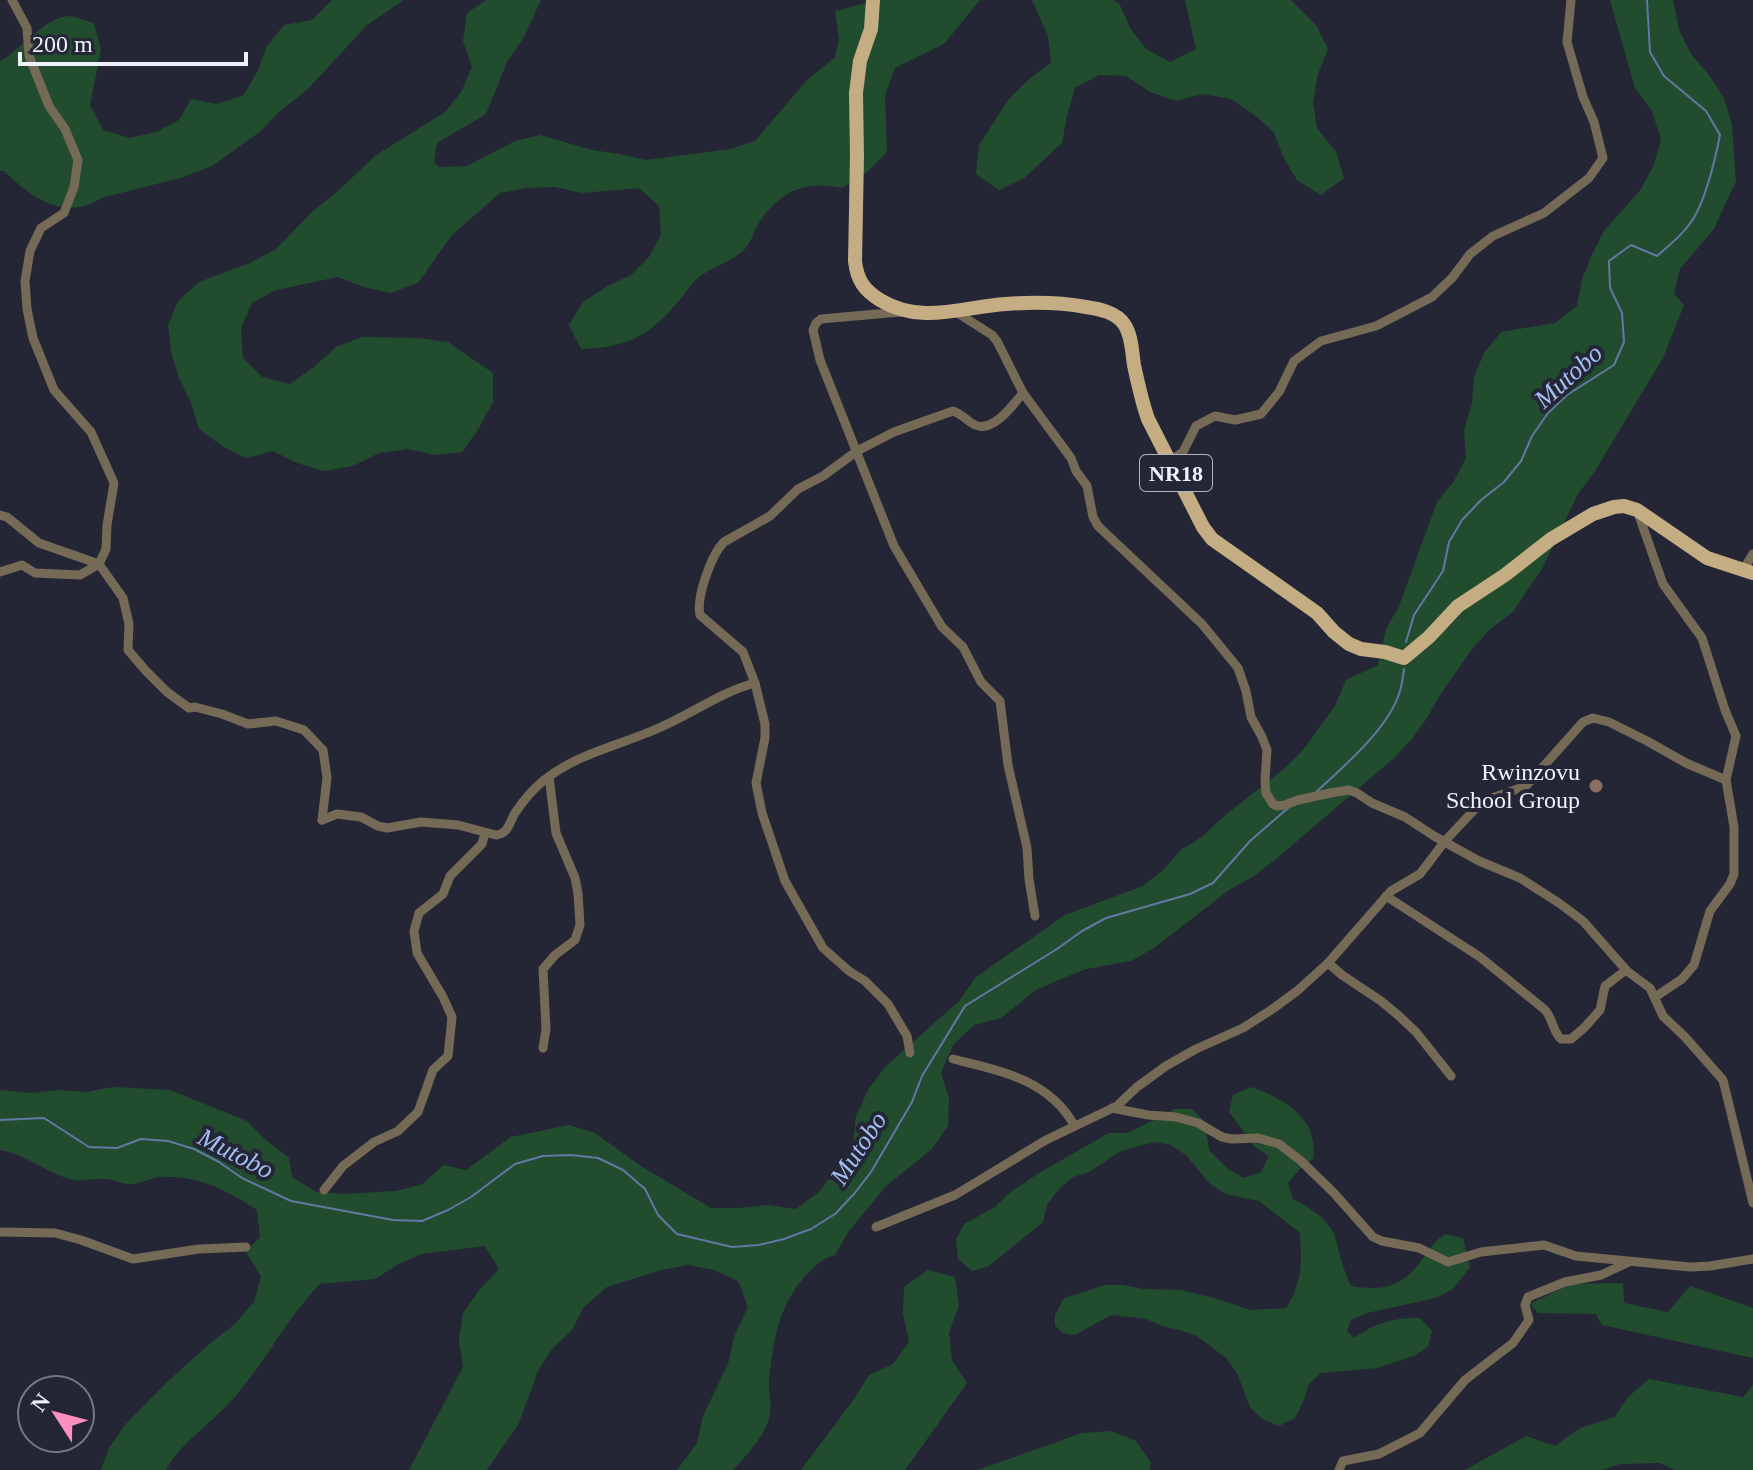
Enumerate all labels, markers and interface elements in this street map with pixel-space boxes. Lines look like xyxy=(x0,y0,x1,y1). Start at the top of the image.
scale bar xyxy=(20,16,246,66)
text: 200 m xyxy=(32,31,93,57)
water label: Mutobo xyxy=(1528,339,1608,415)
road number: NR18 xyxy=(1140,455,1212,491)
place label: Rwinzovu School Group xyxy=(1446,759,1580,813)
marker: Rwinzovu School Group xyxy=(1587,777,1605,795)
water label: Mutobo xyxy=(824,1106,893,1191)
water label: Mutobo xyxy=(192,1122,278,1185)
north arrow xyxy=(16,1374,96,1454)
text: N xyxy=(25,1389,55,1416)

